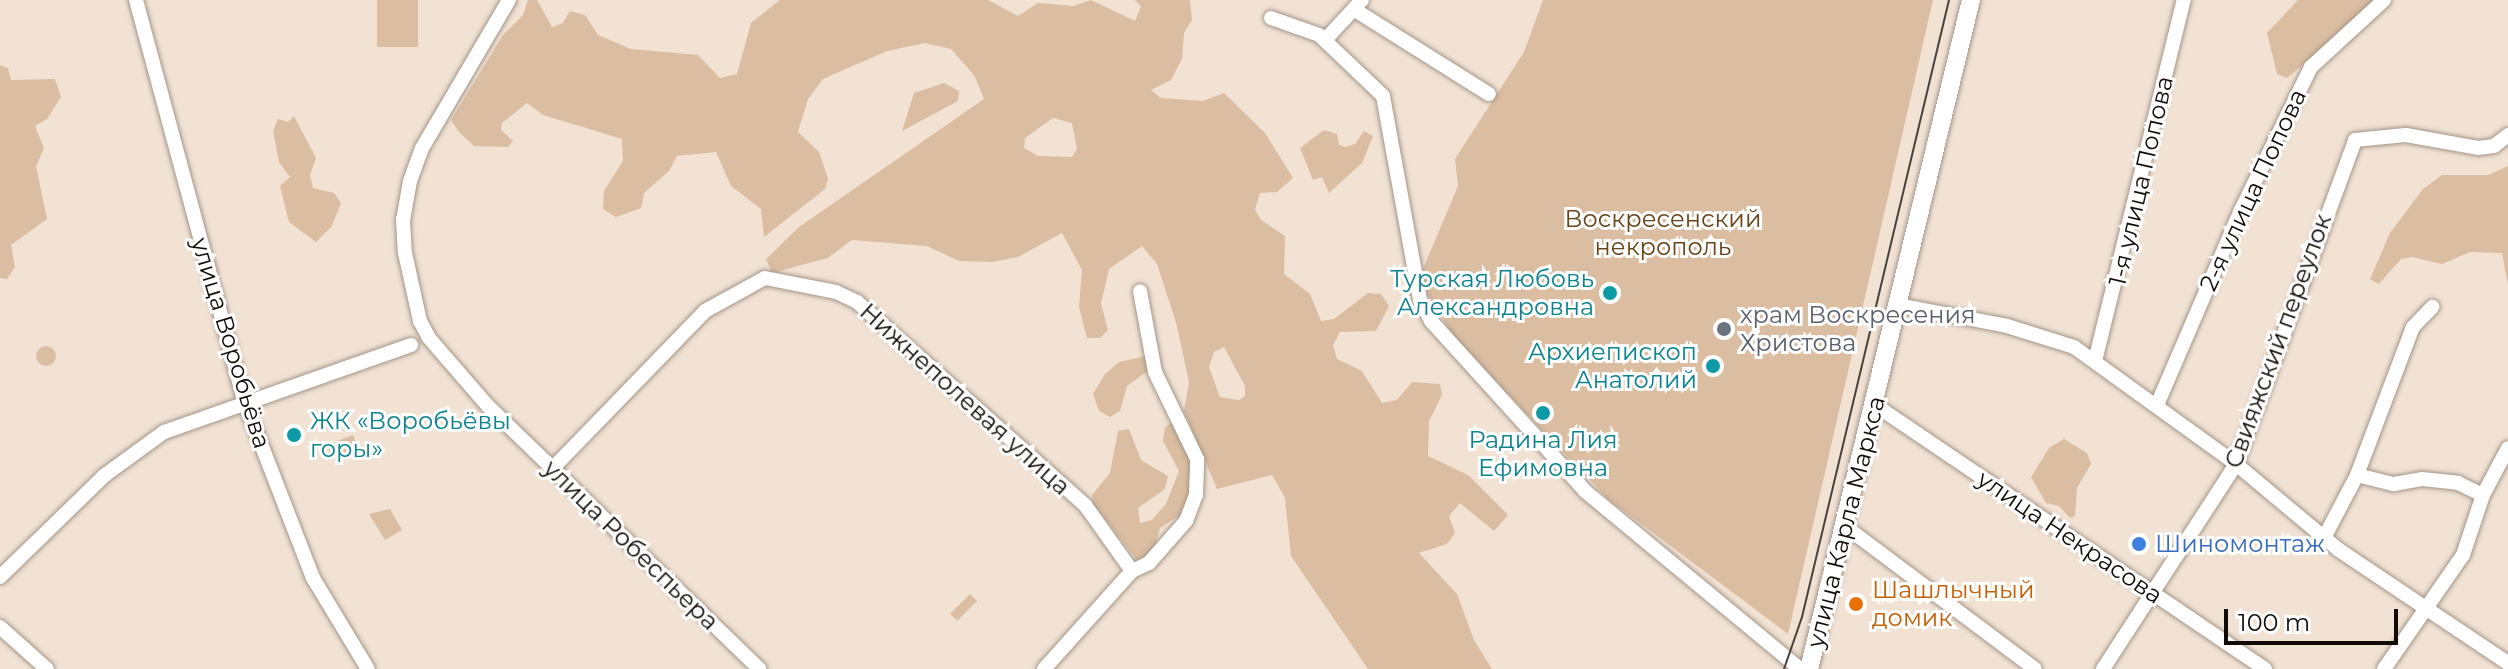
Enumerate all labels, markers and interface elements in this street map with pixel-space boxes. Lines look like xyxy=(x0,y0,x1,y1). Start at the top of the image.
street label: 1-я улица Попова xyxy=(2103,73,2179,289)
street label: 2-я улица Попова xyxy=(2194,85,2312,295)
park label: Воскресенский некрополь xyxy=(1565,205,1761,261)
street label: Свияжский переулок xyxy=(2219,210,2337,472)
street label: улица Воробьёва xyxy=(185,234,277,452)
place label: Турская Любовь Александровна xyxy=(1390,265,1594,321)
marker: Турская Любовь Александровна xyxy=(1601,284,1619,302)
street label: Нижнеполевая улица xyxy=(854,297,1076,501)
place label: храм Воскресения Христова xyxy=(1740,301,1976,357)
marker: храм Воскресения Христова xyxy=(1715,320,1733,338)
place label: Архиепископ Анатолий xyxy=(1528,338,1697,394)
marker: Архиепископ Анатолий xyxy=(1704,357,1722,375)
street label: улица Карла Маркса xyxy=(1801,393,1891,651)
marker: Радина Лия Ефимовна xyxy=(1534,404,1552,422)
place label: ЖК «Воробьёвы горы» xyxy=(310,407,511,463)
marker: ЖК «Воробьёвы горы» xyxy=(285,426,303,444)
place label: Радина Лия Ефимовна xyxy=(1468,426,1618,482)
street label: улица Робеспьера xyxy=(537,454,725,636)
street label: улица Некрасова xyxy=(1972,464,2168,610)
place label: Шиномонтаж xyxy=(2155,530,2325,558)
marker: Шиномонтаж xyxy=(2130,535,2148,553)
place label: Шашлычный домик xyxy=(1872,576,2034,632)
scale bar xyxy=(2228,593,2402,643)
marker: Шашлычный домик xyxy=(1847,595,1865,613)
text: 100 m xyxy=(2238,608,2310,637)

